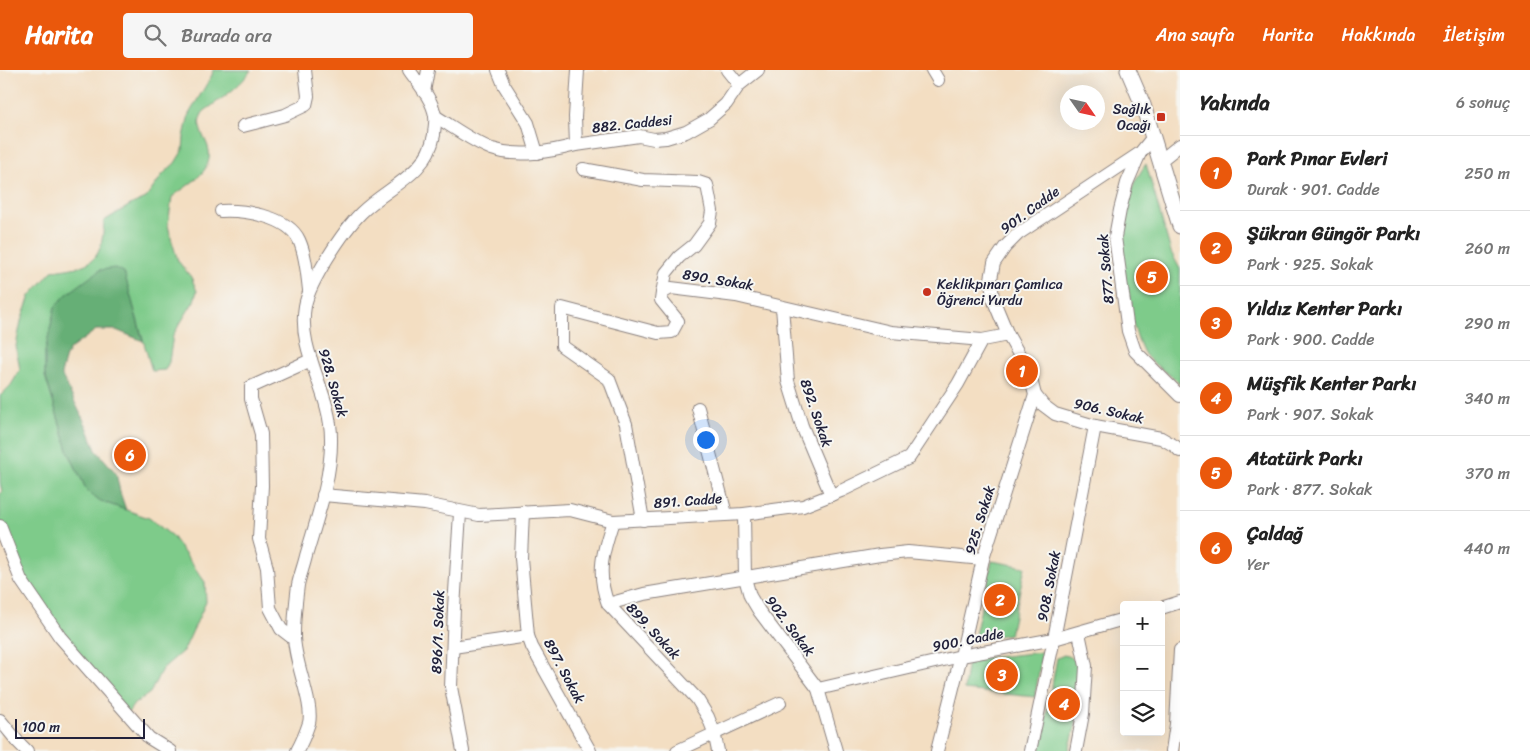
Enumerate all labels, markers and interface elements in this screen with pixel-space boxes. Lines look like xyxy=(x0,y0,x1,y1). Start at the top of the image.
search box xyxy=(123,13,473,58)
text: Harita xyxy=(25,14,93,56)
text: Burada ara xyxy=(181,19,272,52)
text: Ana sayfa xyxy=(1156,19,1234,51)
text: Harita xyxy=(1262,19,1313,51)
text: Hakkında xyxy=(1341,19,1416,51)
text: İletişim xyxy=(1444,19,1505,51)
icon: search xyxy=(141,21,169,49)
text: Yakında xyxy=(1200,84,1270,122)
north arrow xyxy=(1060,85,1105,130)
text: 6 sonuç xyxy=(1456,88,1510,117)
place label: Sağlık Ocağı xyxy=(1113,97,1152,138)
street label: 882. Caddesi xyxy=(591,107,674,141)
marker: Sağlık Ocağı xyxy=(1155,111,1167,123)
text: Park Pınar Evleri xyxy=(1247,142,1387,175)
text: 1 xyxy=(1213,159,1219,188)
text: 250 m xyxy=(1464,159,1510,188)
text: Durak · 901. Cadde xyxy=(1247,175,1380,204)
street label: 901. Cadde xyxy=(995,180,1065,240)
text: Şükran Güngör Parkı xyxy=(1247,217,1420,250)
street label: 877. Sokak xyxy=(1090,232,1122,305)
text: 2 xyxy=(1211,234,1221,263)
text: 260 m xyxy=(1465,234,1510,263)
text: Park · 925. Sokak xyxy=(1247,250,1373,279)
pin: 5 xyxy=(1136,258,1168,296)
street label: 890. Sokak xyxy=(681,262,756,298)
place label: Keklikpınarı Çamlıca Öğrenci Yurdu xyxy=(937,272,1063,313)
marker: Keklikpınarı Çamlıca Öğrenci Yurdu xyxy=(921,286,933,298)
text: Yıldız Kenter Parkı xyxy=(1247,292,1402,325)
text: 3 xyxy=(1212,309,1220,338)
text: 290 m xyxy=(1464,309,1510,338)
text: Park · 900. Cadde xyxy=(1247,325,1375,354)
street label: 928. Sokak xyxy=(311,346,355,421)
pin: 1 xyxy=(1006,352,1038,390)
text: Müşfik Kenter Parkı xyxy=(1247,367,1416,400)
street label: 892. Sokak xyxy=(793,375,840,451)
text: 4 xyxy=(1211,384,1221,413)
text: 340 m xyxy=(1465,384,1510,413)
street label: 906. Sokak xyxy=(1072,391,1147,431)
text: Park · 907. Sokak xyxy=(1247,400,1374,429)
your location xyxy=(693,427,719,453)
pin: 6 xyxy=(114,436,146,474)
text: Atatürk Parkı xyxy=(1247,442,1363,475)
text: 5 xyxy=(1211,459,1221,488)
text: 370 m xyxy=(1466,459,1510,488)
text: Park · 877. Sokak xyxy=(1247,475,1373,504)
street label: 925. Sokak xyxy=(958,482,1002,558)
street label: 891. Cadde xyxy=(653,486,723,516)
text: Çaldağ xyxy=(1247,517,1303,550)
text: 6 xyxy=(1211,534,1221,563)
text: 440 m xyxy=(1463,534,1510,563)
street label: 908. Sokak xyxy=(1030,548,1068,624)
text: Yer xyxy=(1247,550,1269,579)
pin: 2 xyxy=(984,581,1016,619)
street label: 896/1. Sokak xyxy=(424,589,452,674)
street label: 902. Sokak xyxy=(759,590,822,662)
street label: 899. Sokak xyxy=(620,596,687,666)
map controls xyxy=(1120,601,1165,736)
button: + xyxy=(1120,601,1165,646)
street label: 900. Cadde xyxy=(930,621,1006,659)
street label: 897. Sokak xyxy=(536,634,592,709)
button: − xyxy=(1120,646,1165,691)
pin: 3 xyxy=(986,656,1018,694)
pin: 4 xyxy=(1048,685,1080,723)
button: layers xyxy=(1120,691,1165,736)
text: 100 m xyxy=(22,715,60,740)
scale bar xyxy=(15,716,145,739)

